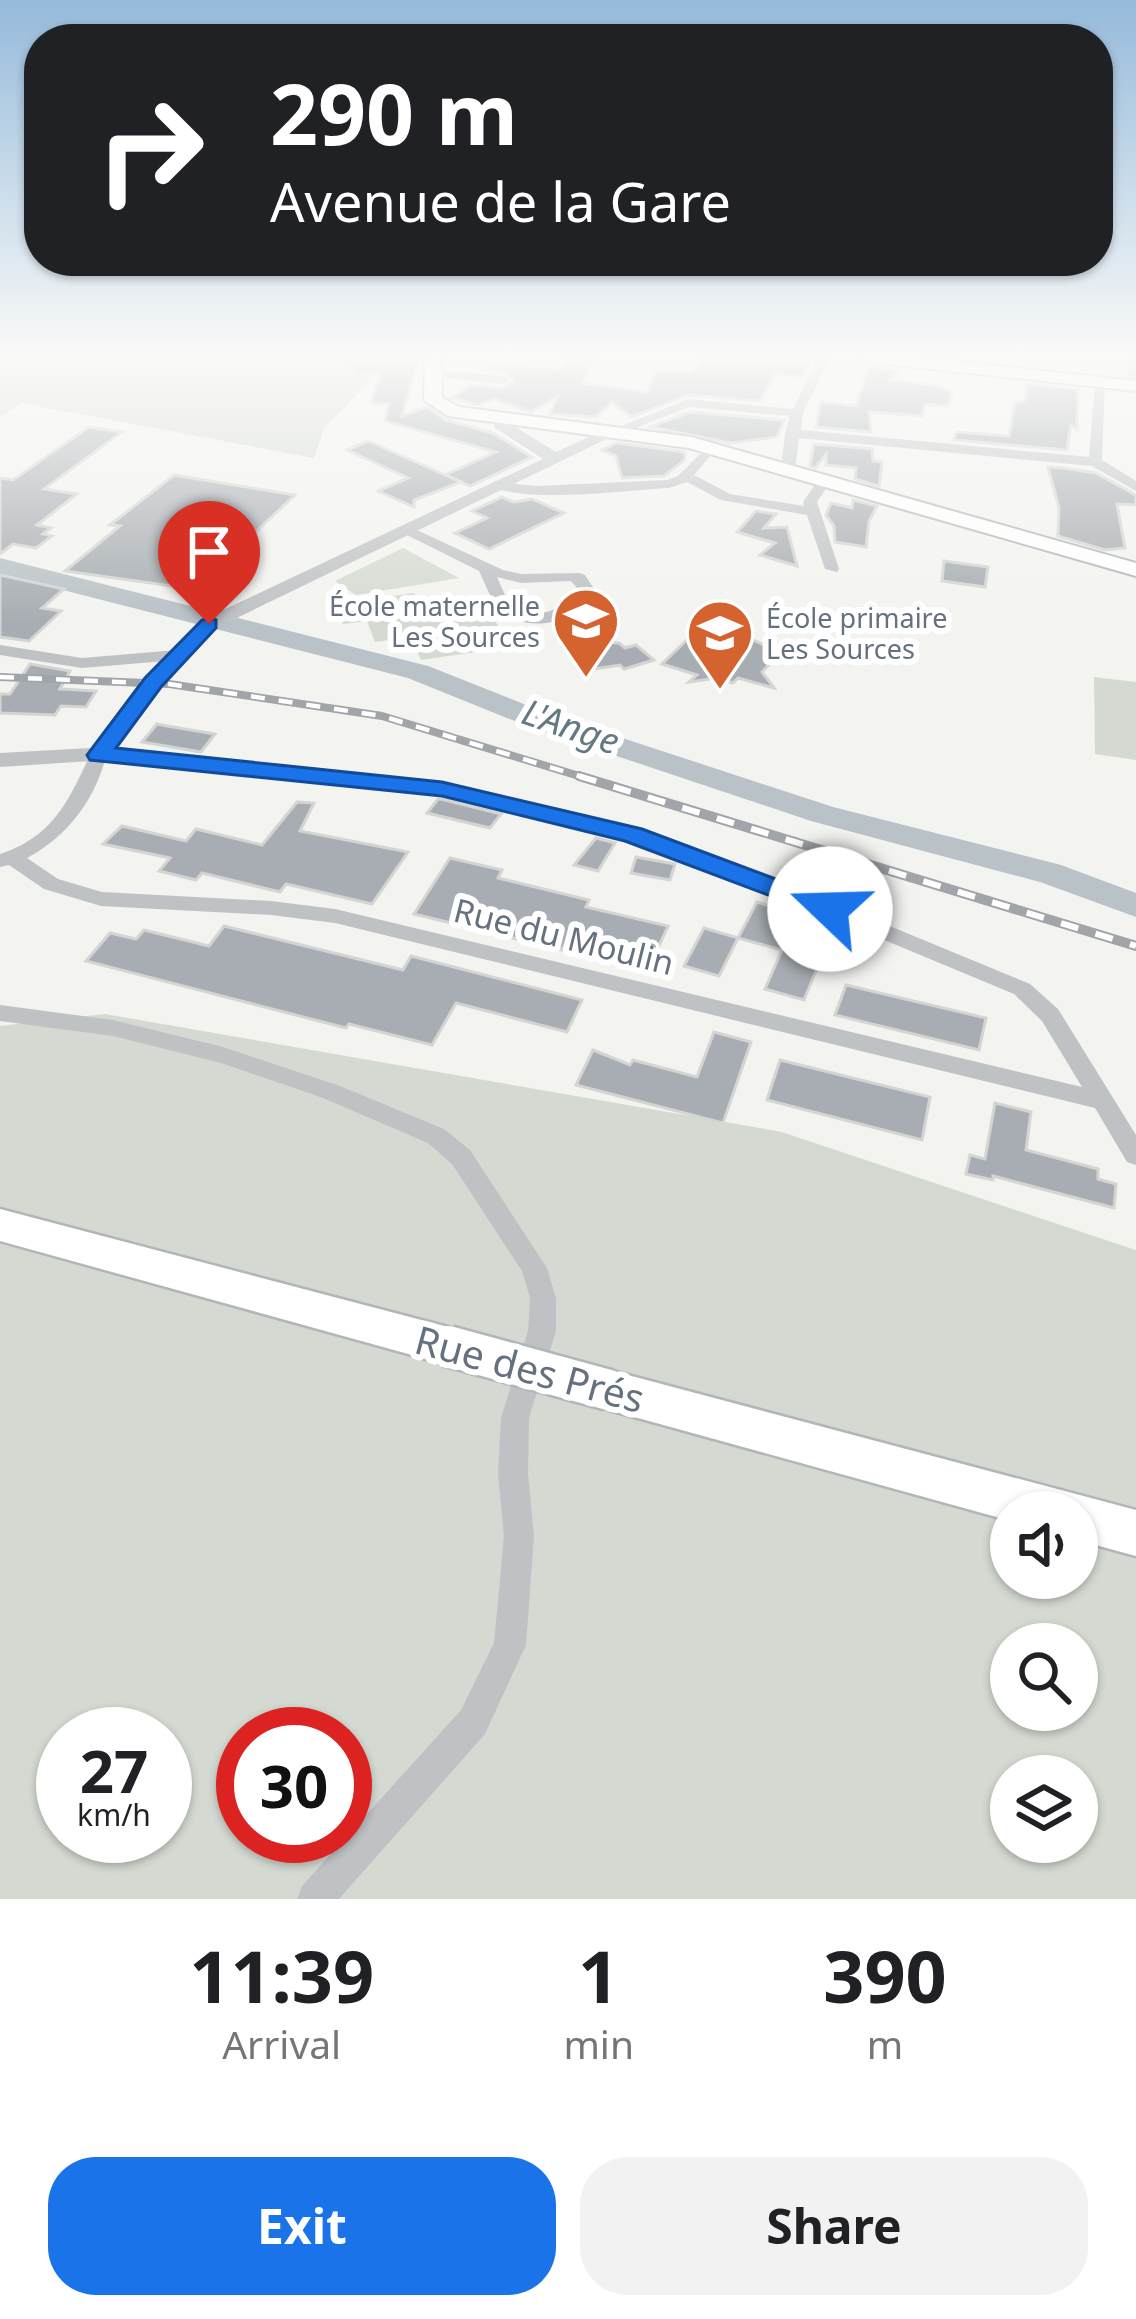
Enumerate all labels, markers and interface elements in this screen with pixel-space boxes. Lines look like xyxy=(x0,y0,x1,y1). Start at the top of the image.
text: 290 m xyxy=(270,55,518,170)
icon: right xyxy=(72,72,228,228)
text: Avenue de la Gare xyxy=(270,164,731,238)
pin xyxy=(158,501,260,624)
icon: arrive xyxy=(176,519,242,585)
school or university icon: École maternelle Les Sources xyxy=(551,586,621,680)
place label: École maternelle Les Sources xyxy=(329,587,540,655)
school or university icon: École primaire Les Sources xyxy=(685,598,755,692)
place label: École primaire Les Sources xyxy=(766,599,947,667)
water label: L'Ange xyxy=(516,687,626,765)
position arrow xyxy=(767,846,893,972)
street label: Rue du Moulin xyxy=(449,887,679,985)
street label: Rue des Prés xyxy=(410,1312,650,1424)
map controls xyxy=(990,1491,1098,1863)
button: sound xyxy=(990,1491,1098,1599)
button: search xyxy=(990,1623,1098,1731)
speed limit sign: 30 xyxy=(216,1707,372,1863)
text: 27 xyxy=(80,1729,148,1811)
button: layers xyxy=(990,1755,1098,1863)
text: km/h xyxy=(77,1794,151,1835)
text: 11:39 xyxy=(189,1926,374,2024)
text: 1 xyxy=(578,1926,619,2024)
text: 390 xyxy=(823,1926,947,2024)
text: Arrival xyxy=(222,2017,341,2070)
text: min xyxy=(563,2017,634,2070)
text: m xyxy=(867,2017,903,2070)
button: Exit xyxy=(48,2157,556,2295)
button: Share xyxy=(580,2157,1088,2295)

